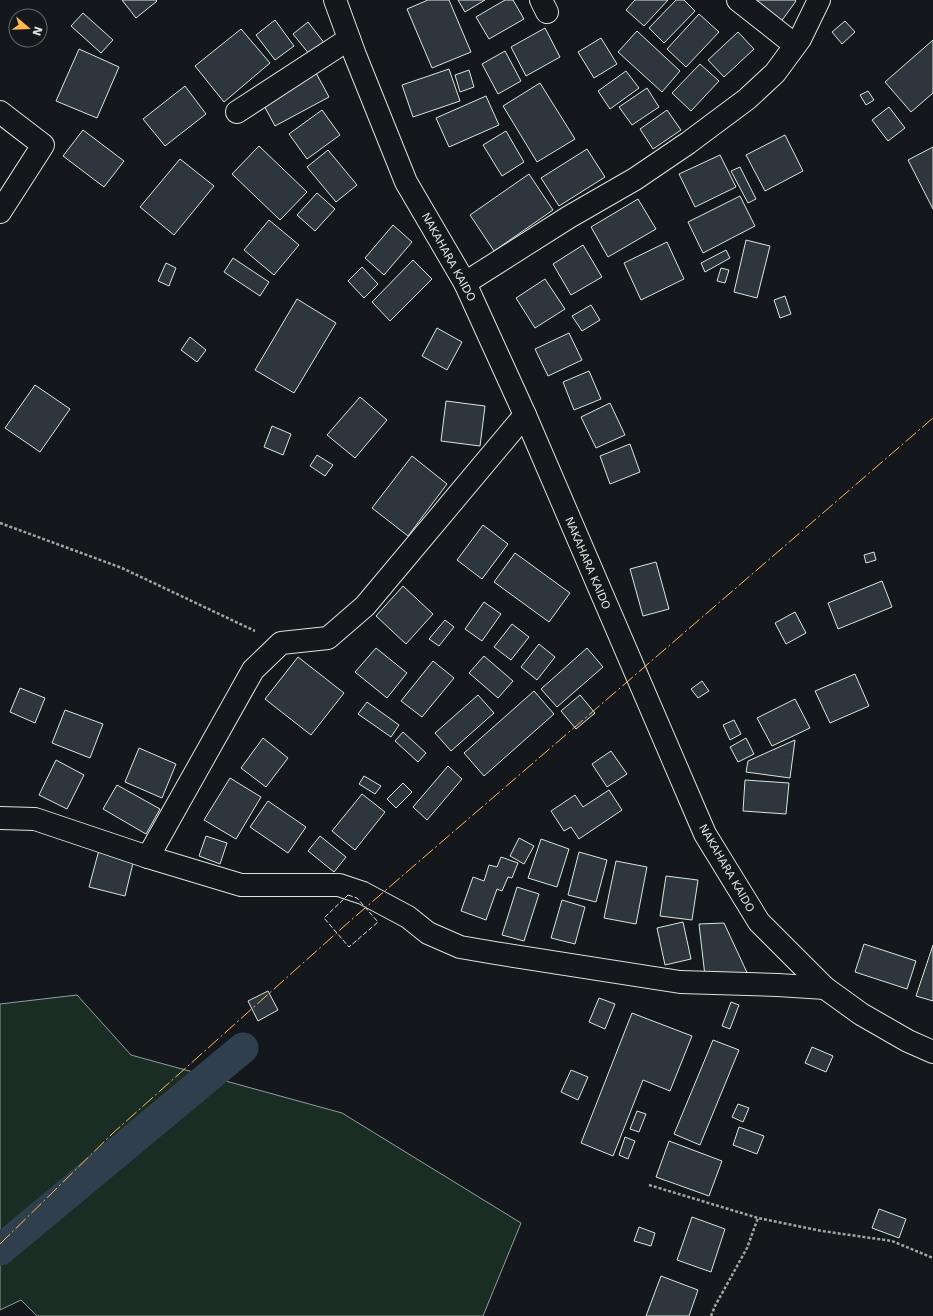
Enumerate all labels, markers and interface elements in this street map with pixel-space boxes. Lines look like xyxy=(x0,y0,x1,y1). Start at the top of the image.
north arrow xyxy=(8,8,48,48)
text: N xyxy=(29,25,45,38)
street label: NAKAHARA KAIDO xyxy=(419,211,478,304)
street label: NAKAHARA KAIDO xyxy=(562,515,613,612)
street label: NAKAHARA KAIDO xyxy=(696,822,757,915)

